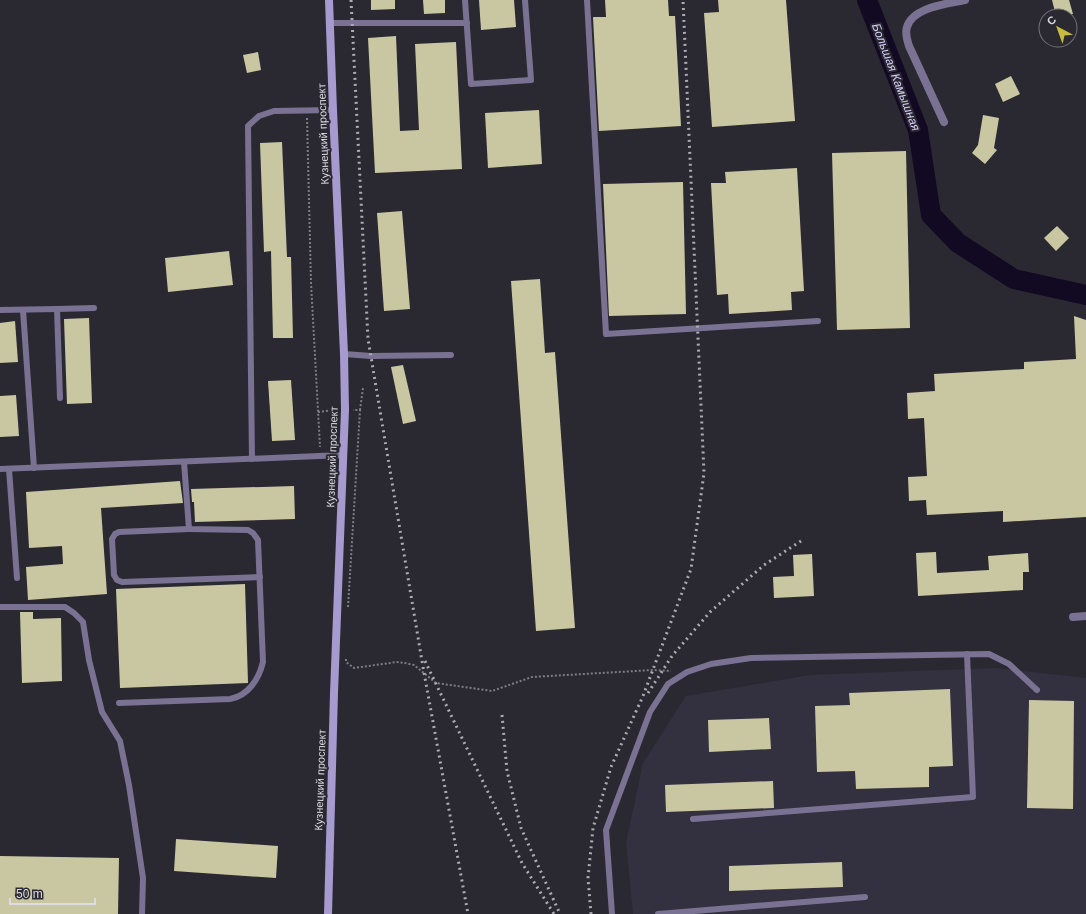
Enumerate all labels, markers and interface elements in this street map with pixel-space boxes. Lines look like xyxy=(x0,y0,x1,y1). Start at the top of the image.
north arrow xyxy=(1038,8,1078,48)
text: С xyxy=(1045,13,1058,28)
water label: Большая Камышная xyxy=(869,21,923,133)
street label: Кузнецкий проспект xyxy=(315,83,331,185)
street label: Кузнецкий проспект xyxy=(324,406,340,508)
street label: Кузнецкий проспект xyxy=(312,729,328,831)
scale bar xyxy=(10,880,95,906)
text: 50 m xyxy=(16,887,43,901)

